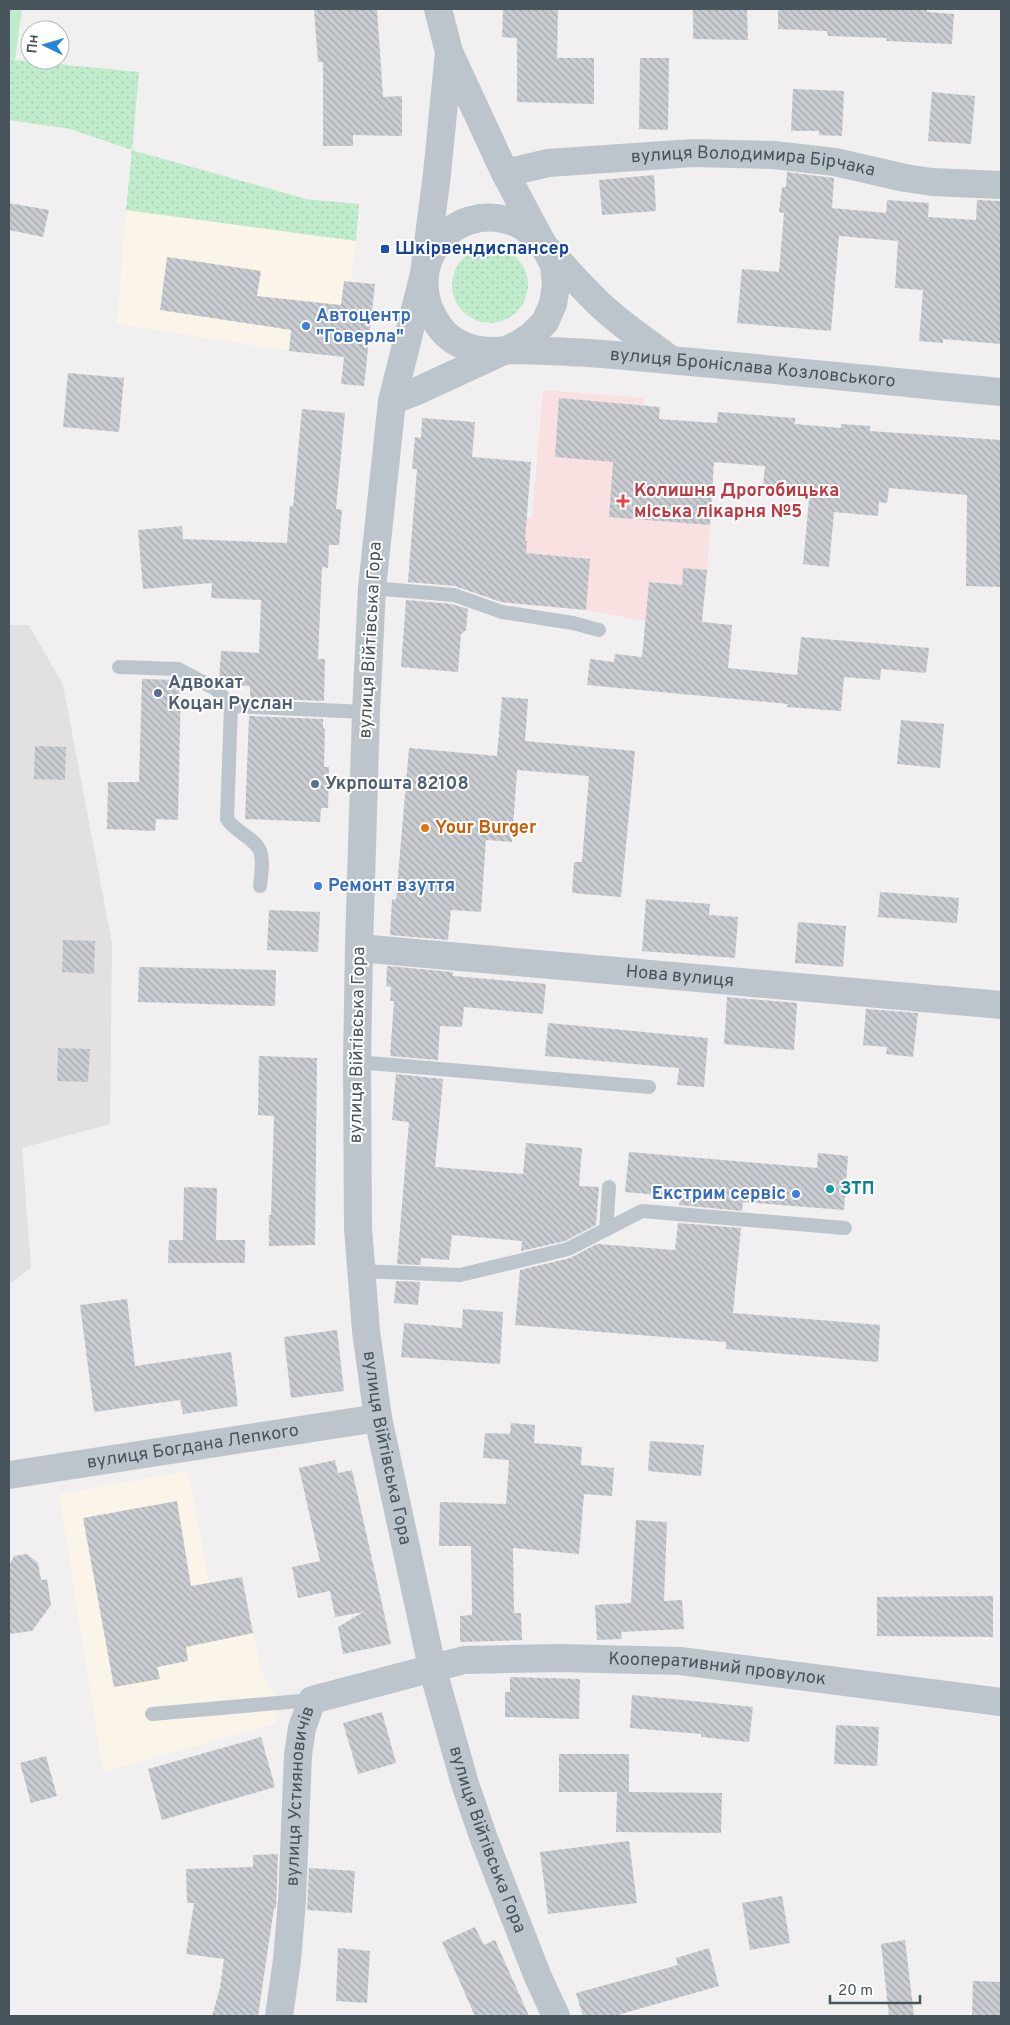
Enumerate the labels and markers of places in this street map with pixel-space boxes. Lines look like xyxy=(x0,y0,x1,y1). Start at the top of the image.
place label: Шкірвендиспансер xyxy=(395,238,569,261)
marker: Шкірвендиспансер xyxy=(379,243,391,255)
place label: Автоцентр "Говерла" xyxy=(316,305,411,349)
marker: Автоцентр "Говерла" xyxy=(300,320,312,332)
place label: Колишня Дрогобицька міська лікарня №5 xyxy=(634,480,839,524)
marker: Колишня Дрогобицька міська лікарня №5 xyxy=(616,494,630,508)
place label: Адвокат Коцан Руслан xyxy=(168,672,293,716)
marker: Адвокат Коцан Руслан xyxy=(152,687,164,699)
place label: Укрпошта 82108 xyxy=(325,773,469,796)
marker: Укрпошта 82108 xyxy=(309,778,321,790)
place label: Your Burger xyxy=(435,817,537,840)
marker: Your Burger xyxy=(419,822,431,834)
place label: Ремонт взуття xyxy=(328,875,455,898)
marker: Ремонт взуття xyxy=(312,880,324,892)
place label: ЗТП xyxy=(840,1178,875,1201)
place label: Екстрим сервіс xyxy=(652,1183,786,1206)
marker: ЗТП xyxy=(824,1183,836,1195)
marker: Екстрим сервіс xyxy=(790,1188,802,1200)

